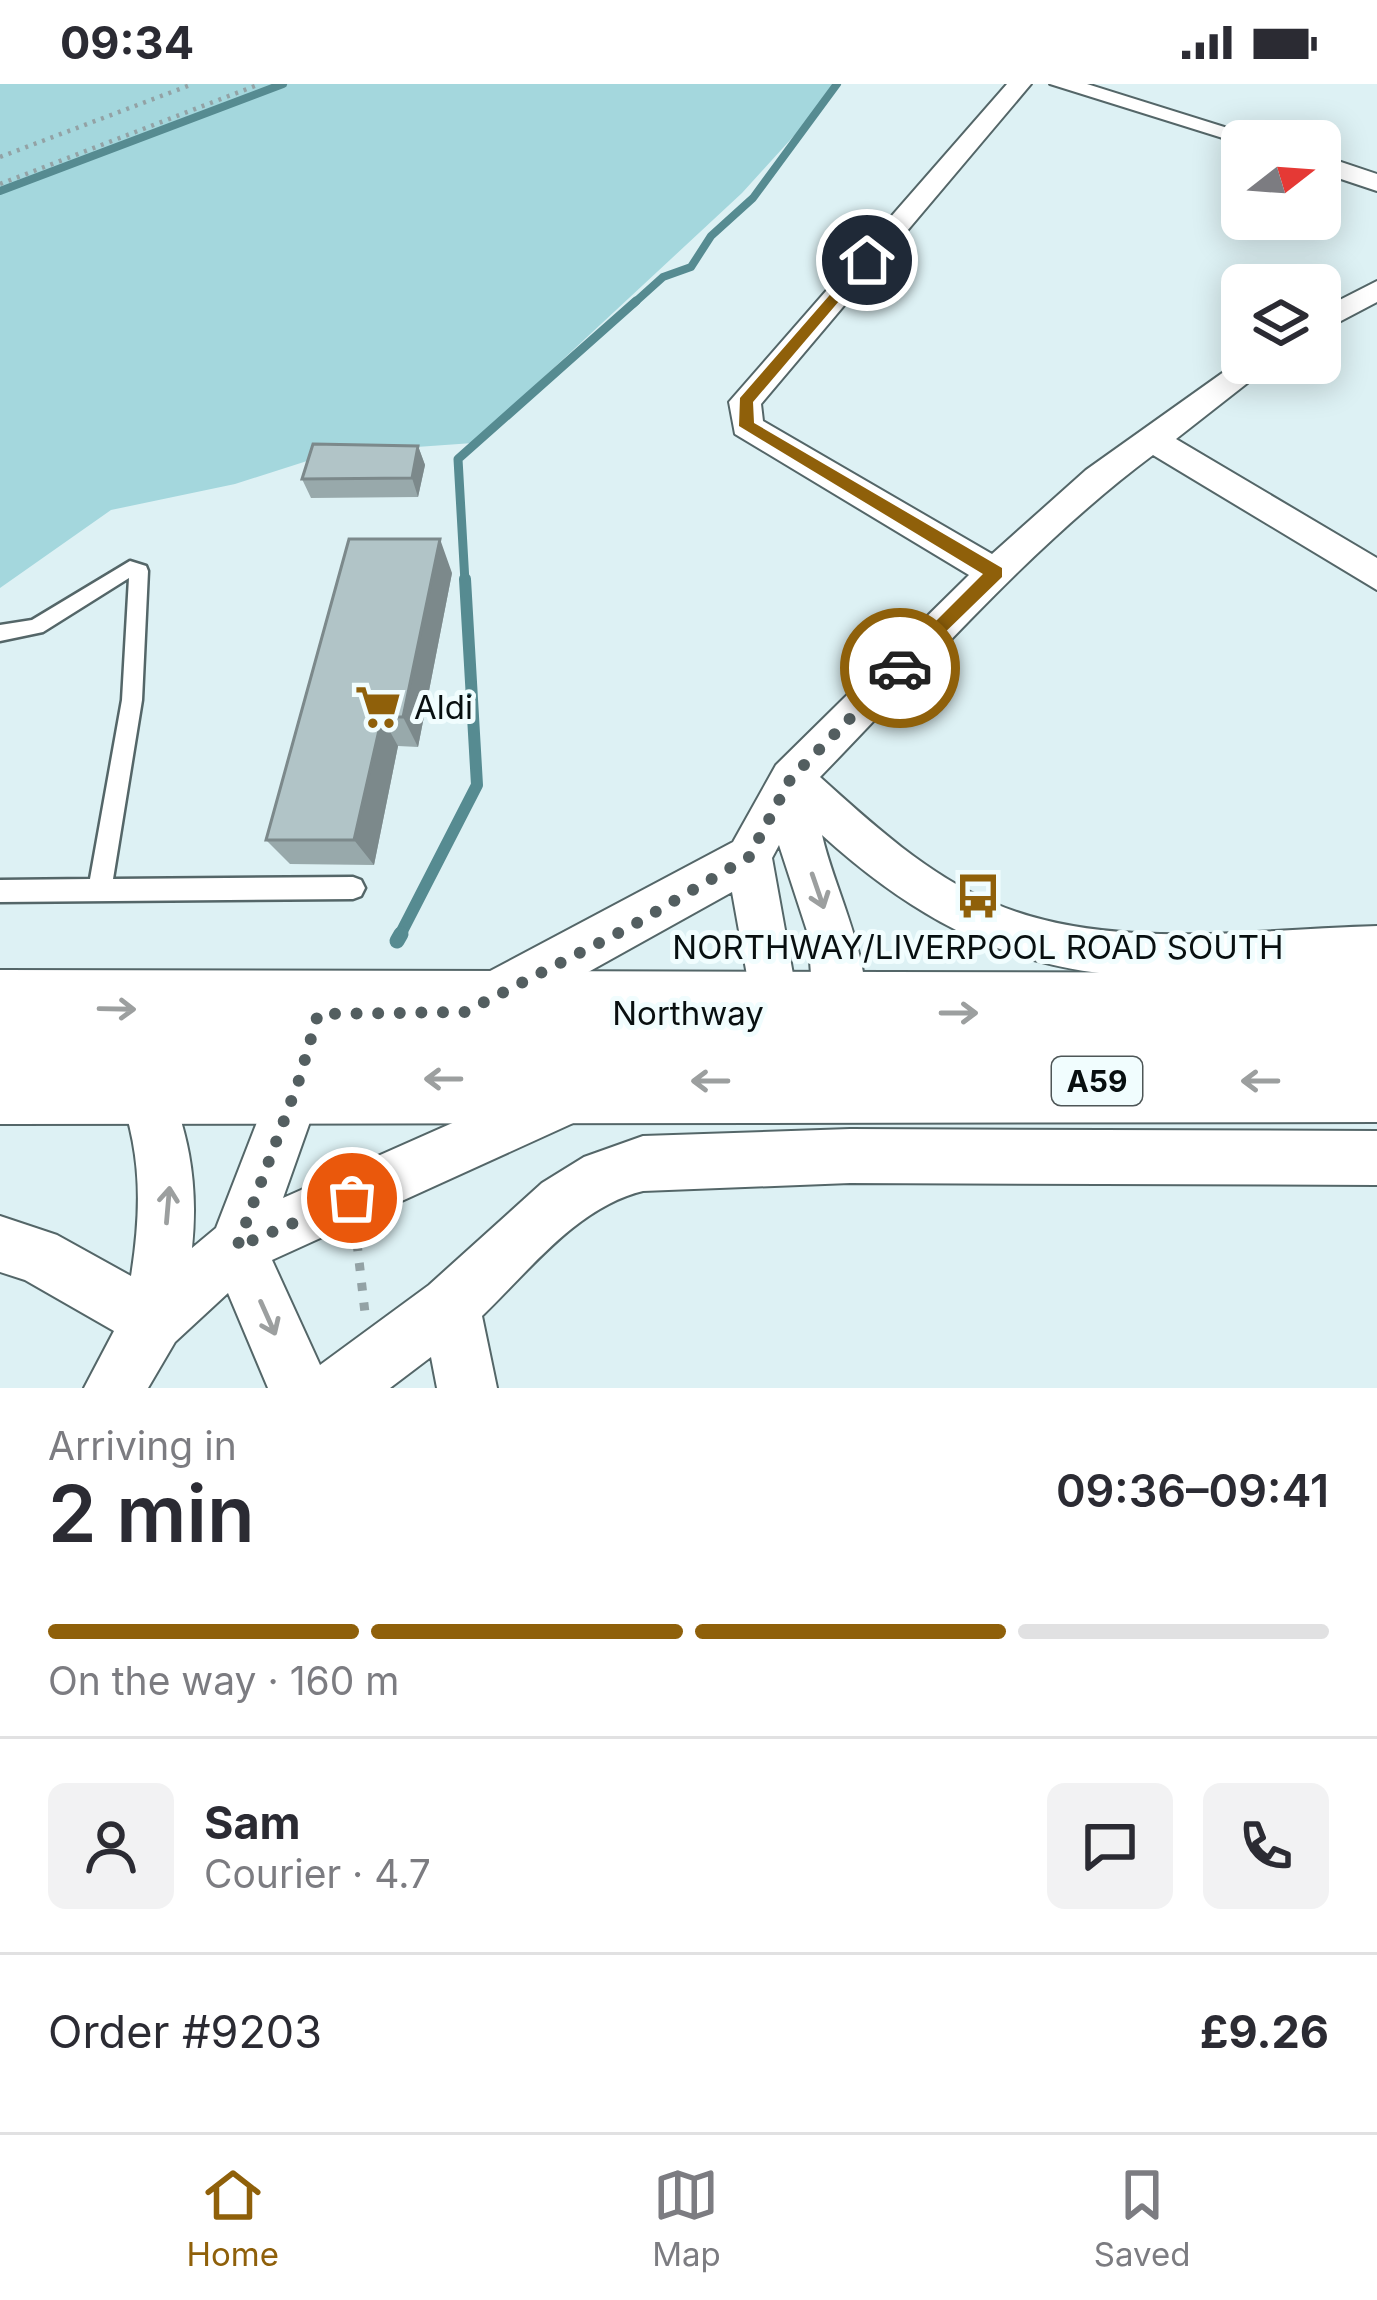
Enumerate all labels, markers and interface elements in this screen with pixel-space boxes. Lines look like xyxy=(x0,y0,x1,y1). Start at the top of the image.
text: 09:34 xyxy=(60,15,194,70)
north arrow xyxy=(1221,120,1341,240)
map controls xyxy=(1221,120,1341,384)
pin xyxy=(816,209,918,311)
icon: home xyxy=(834,227,900,293)
button: layers xyxy=(1221,264,1341,384)
courier xyxy=(840,608,960,728)
icon: car xyxy=(867,635,933,701)
supermarket icon: Aldi xyxy=(353,682,403,732)
place label: Aldi xyxy=(414,687,473,727)
bus stop icon: NORTHWAY/LIVERPOOL ROAD SOUTH xyxy=(953,871,1003,921)
one-way arrow xyxy=(809,872,830,909)
place label: NORTHWAY/LIVERPOOL ROAD SOUTH xyxy=(672,927,1284,967)
street label: Northway xyxy=(612,993,764,1033)
one-way arrow xyxy=(97,997,136,1020)
one-way arrow xyxy=(939,1002,978,1024)
road number: A59 xyxy=(1052,1057,1142,1105)
one-way arrow xyxy=(424,1067,463,1090)
one-way arrow xyxy=(691,1070,730,1092)
one-way arrow xyxy=(1241,1070,1280,1092)
pin xyxy=(301,1147,403,1249)
icon: bag xyxy=(319,1165,385,1231)
one-way arrow xyxy=(157,1187,180,1226)
one-way arrow xyxy=(259,1299,281,1335)
text: Arriving in xyxy=(48,1422,237,1469)
text: 09:36–09:41 xyxy=(1056,1463,1329,1518)
text: 2 min xyxy=(48,1466,255,1561)
text: On the way · 160 m xyxy=(48,1657,399,1704)
button: person xyxy=(48,1783,174,1909)
button: chat xyxy=(1047,1783,1173,1909)
button: phone xyxy=(1203,1783,1329,1909)
text: Sam xyxy=(204,1795,301,1850)
text: Courier · 4.7 xyxy=(204,1850,431,1897)
text: Order #9203 xyxy=(48,2004,322,2059)
text: £9.26 xyxy=(1200,2004,1329,2059)
tab: Home xyxy=(187,2162,279,2274)
tab: Map xyxy=(652,2162,721,2274)
tab: Saved xyxy=(1094,2162,1190,2274)

